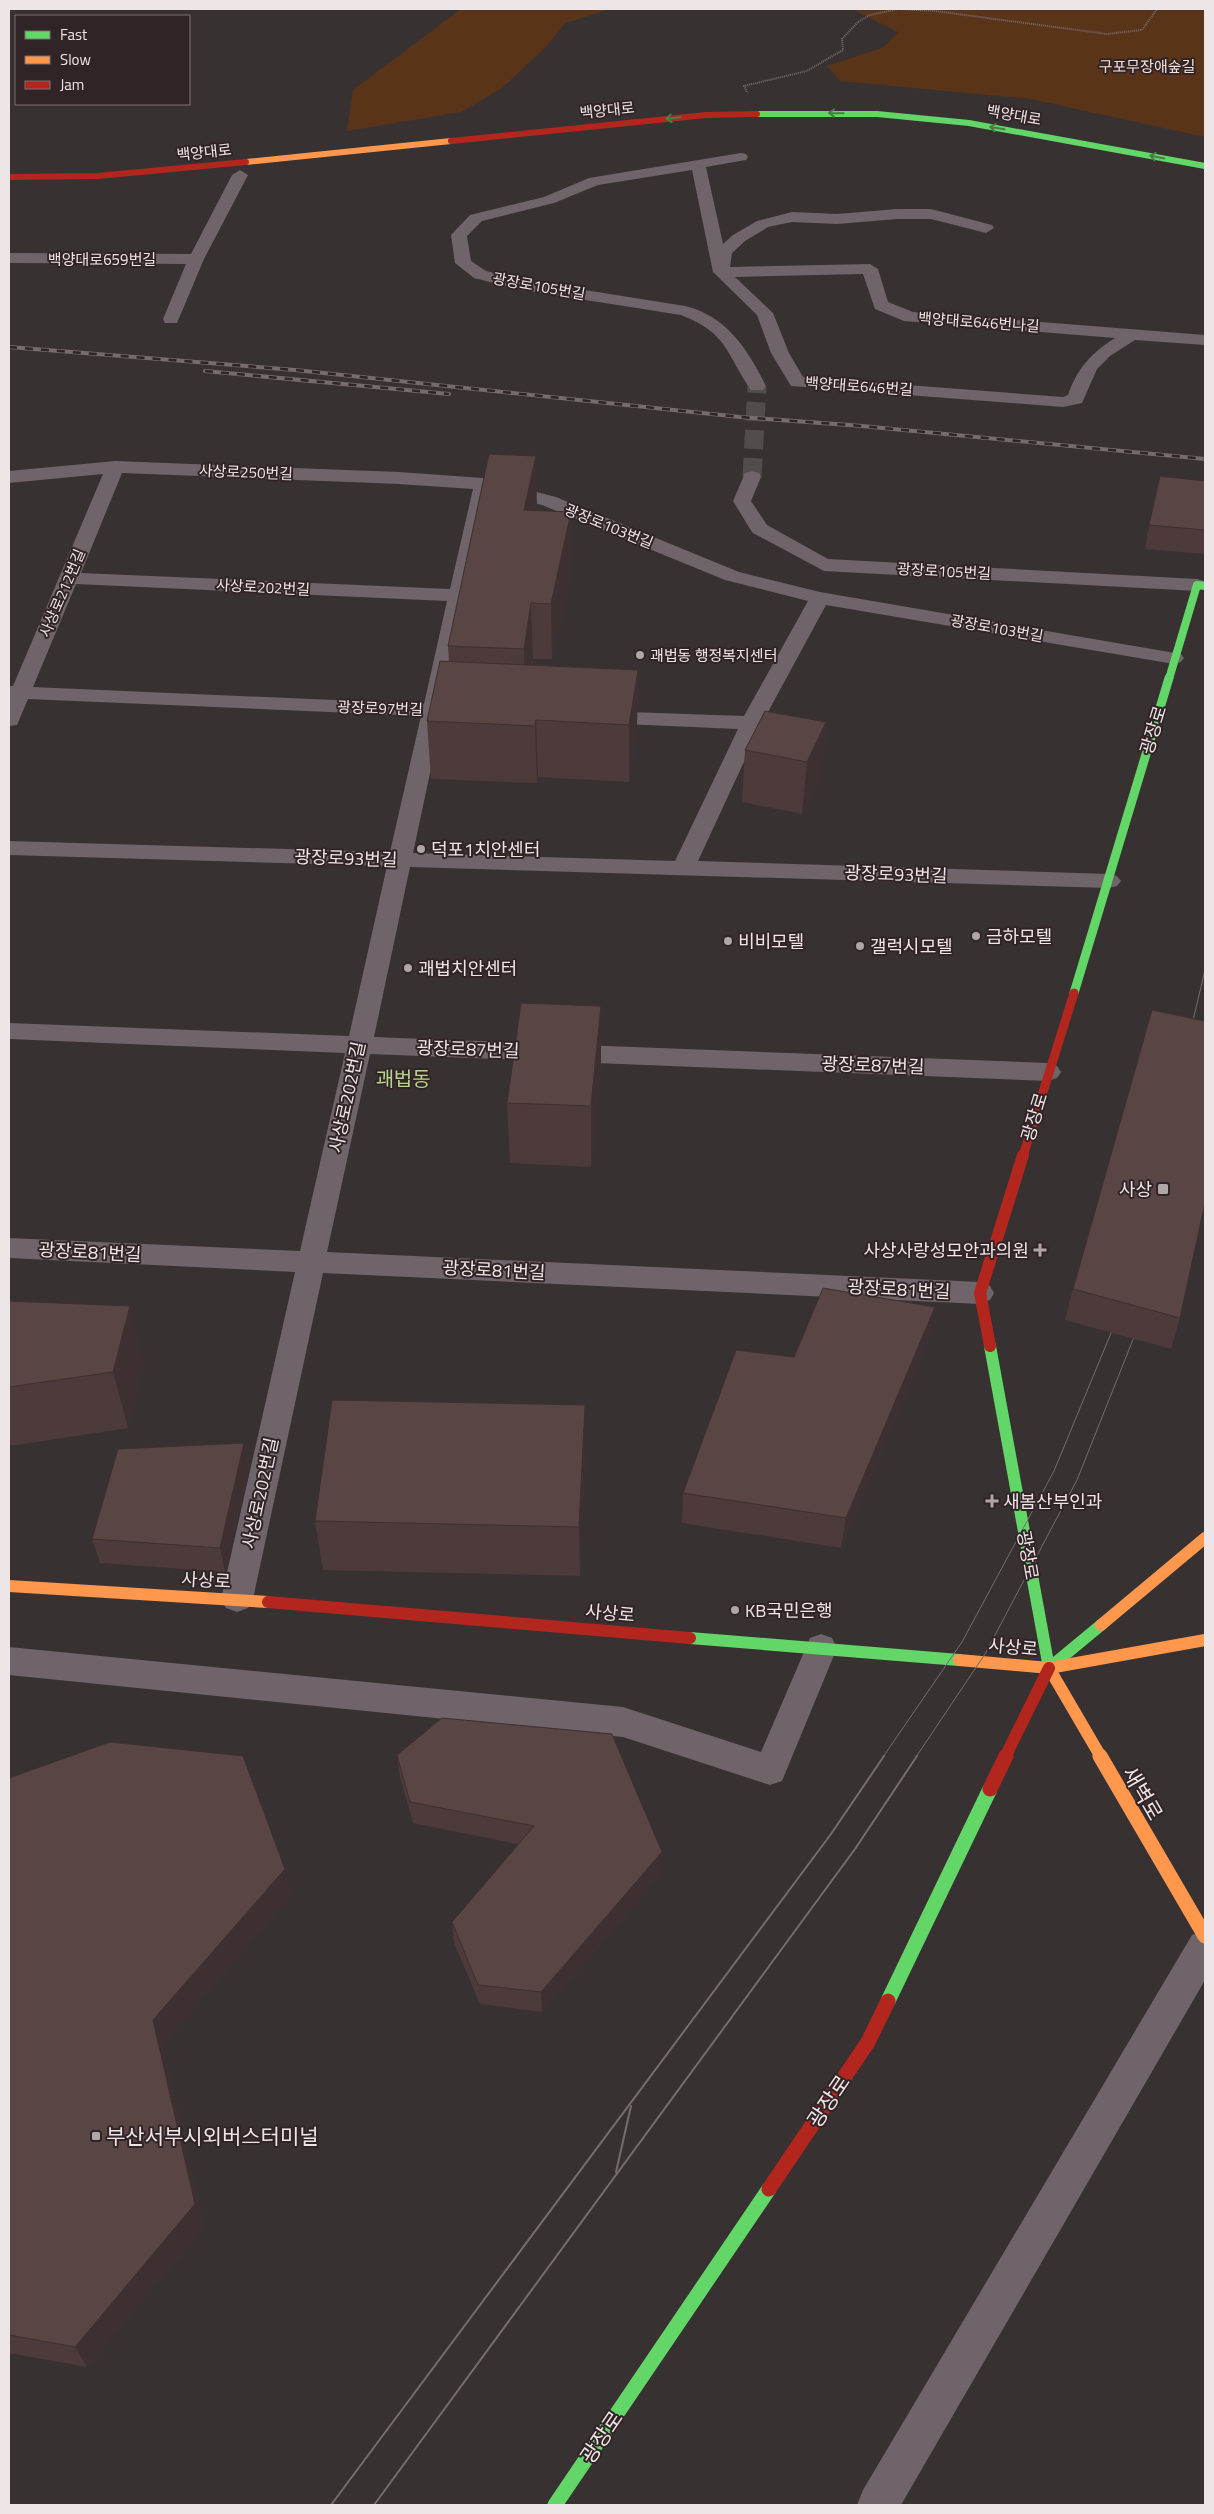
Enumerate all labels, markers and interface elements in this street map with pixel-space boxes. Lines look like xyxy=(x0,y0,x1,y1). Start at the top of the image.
legend xyxy=(15,15,190,105)
text: Fast xyxy=(60,23,88,46)
text: Slow xyxy=(60,48,91,71)
park label: 구포무장애숲길 xyxy=(1099,55,1195,78)
text: Jam xyxy=(60,73,84,96)
street label: 백양대로 xyxy=(578,96,636,124)
street label: 백양대로 xyxy=(985,99,1043,131)
one-way arrow xyxy=(828,108,844,118)
one-way arrow xyxy=(666,113,682,123)
one-way arrow xyxy=(990,122,1006,132)
street label: 백양대로 xyxy=(175,138,233,166)
one-way arrow xyxy=(1150,151,1166,161)
street label: 백양대로659번길 xyxy=(48,248,156,271)
street label: 광장로105번길 xyxy=(491,266,587,306)
street label: 백양대로646번나길 xyxy=(917,306,1041,338)
street label: 백양대로646번길 xyxy=(804,371,914,401)
street label: 사상로250번길 xyxy=(199,459,293,485)
street label: 광장로103번길 xyxy=(561,498,657,554)
street label: 사상로212번길 xyxy=(33,545,91,641)
street label: 광장로105번길 xyxy=(896,557,992,585)
street label: 사상로202번길 xyxy=(215,573,311,601)
street label: 광장로103번길 xyxy=(949,608,1045,648)
place label: 괘법동 행정복지센터 xyxy=(650,644,778,667)
marker: 괘법동 행정복지센터 xyxy=(634,649,646,661)
street label: 광장로97번길 xyxy=(337,695,423,721)
street label: 광장로 xyxy=(1133,702,1173,758)
place label: 덕포1치안센터 xyxy=(431,836,540,863)
street label: 광장로93번길 xyxy=(294,843,398,873)
marker: 덕포1치안센터 xyxy=(415,843,427,855)
street label: 광장로93번길 xyxy=(844,859,948,889)
place label: 금하모텔 xyxy=(986,923,1052,950)
place label: 비비모텔 xyxy=(738,928,804,955)
marker: 금하모텔 xyxy=(970,930,982,942)
place label: 갤럭시모텔 xyxy=(870,933,953,960)
marker: 비비모텔 xyxy=(722,935,734,947)
marker: 갤럭시모텔 xyxy=(854,940,866,952)
place label: 괘법치안센터 xyxy=(418,955,517,982)
marker: 괘법치안센터 xyxy=(402,962,414,974)
street label: 광장로87번길 xyxy=(416,1034,520,1064)
street label: 사상로202번길 xyxy=(322,1039,372,1155)
street label: 광장로87번길 xyxy=(821,1050,925,1080)
district label: 괘법동 xyxy=(375,1063,431,1094)
street label: 광장로 xyxy=(1014,1089,1054,1145)
place label: 사상 xyxy=(1119,1176,1152,1203)
marker: 사상 xyxy=(1156,1182,1170,1196)
street label: 광장로81번길 xyxy=(38,1236,142,1268)
place label: 사상사랑성모안과의원 xyxy=(863,1237,1029,1264)
marker: 사상사랑성모안과의원 xyxy=(1033,1243,1047,1257)
street label: 광장로81번길 xyxy=(442,1254,546,1286)
street label: 광장로81번길 xyxy=(847,1273,951,1305)
street label: 사상로202번길 xyxy=(235,1435,285,1551)
place label: 새봄산부인과 xyxy=(1003,1488,1103,1515)
marker: 새봄산부인과 xyxy=(985,1494,999,1508)
street label: 광장로 xyxy=(1010,1528,1046,1582)
street label: 사상로 xyxy=(180,1565,232,1595)
street label: 사상로 xyxy=(584,1597,636,1629)
place label: KB국민은행 xyxy=(745,1597,833,1624)
marker: KB국민은행 xyxy=(729,1604,741,1616)
street label: 사상로 xyxy=(987,1631,1039,1663)
street label: 새벽로 xyxy=(1115,1760,1171,1826)
street label: 광장로 xyxy=(799,2068,857,2134)
place label: 부산서부시외버스터미널 xyxy=(106,2120,319,2152)
marker: 부산서부시외버스터미널 xyxy=(90,2130,102,2142)
street label: 광장로 xyxy=(572,2404,630,2470)

